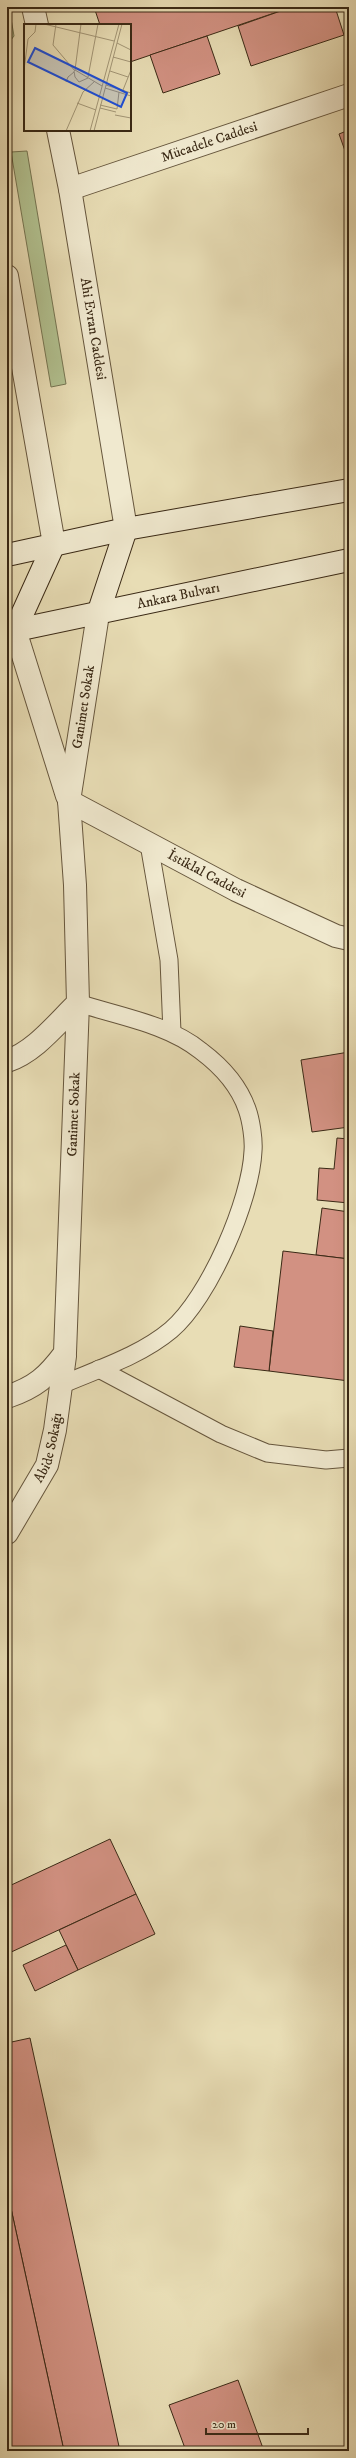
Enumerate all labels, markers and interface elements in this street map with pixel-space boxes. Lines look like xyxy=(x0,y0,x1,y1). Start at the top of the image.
inset map xyxy=(24,24,131,131)
street label: Mücadele Caddesi xyxy=(159,117,260,167)
street label: Ahi Evran Caddesi xyxy=(76,276,110,382)
street label: Ankara Bulvarı xyxy=(135,578,222,613)
street label: Ganimet Sokak xyxy=(68,664,99,750)
street label: İstiklal Caddesi xyxy=(164,846,249,902)
street label: Ganimet Sokak xyxy=(63,1072,84,1157)
street label: Abide Sokağı xyxy=(30,1411,66,1486)
scale bar xyxy=(206,2410,308,2436)
text: 20 m xyxy=(212,2417,236,2432)

